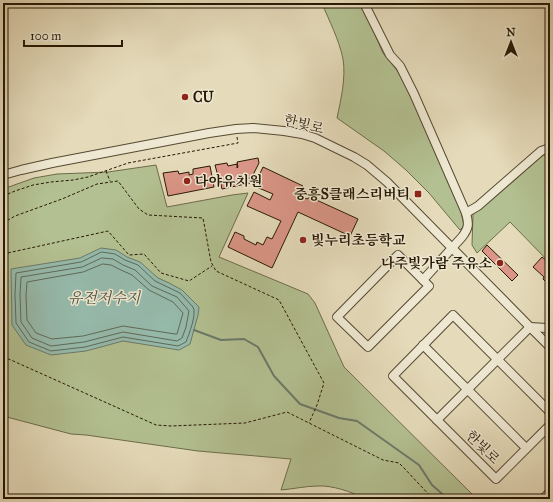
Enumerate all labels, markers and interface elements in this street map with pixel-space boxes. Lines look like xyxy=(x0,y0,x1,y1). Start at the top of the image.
scale bar xyxy=(24,22,122,48)
north arrow xyxy=(491,22,531,62)
text: N xyxy=(506,26,516,39)
text: 100 m xyxy=(30,29,61,43)
place label: CU xyxy=(193,89,215,106)
marker: CU xyxy=(180,92,190,102)
street label: 한빛로 xyxy=(282,111,326,138)
place label: 다야유치원 xyxy=(195,173,263,190)
marker: 다야유치원 xyxy=(182,176,192,186)
place label: 중흥S클래스리버티 xyxy=(294,186,410,203)
marker: 중흥S클래스리버티 xyxy=(413,189,423,199)
place label: 빛누리초등학교 xyxy=(311,232,406,249)
marker: 빛누리초등학교 xyxy=(298,235,308,245)
place label: 나주빛가람 주유소 xyxy=(381,255,492,272)
marker: 나주빛가람 주유소 xyxy=(495,258,505,268)
water label: 유전저수지 xyxy=(68,289,142,307)
street label: 한빛로 xyxy=(462,427,503,468)

